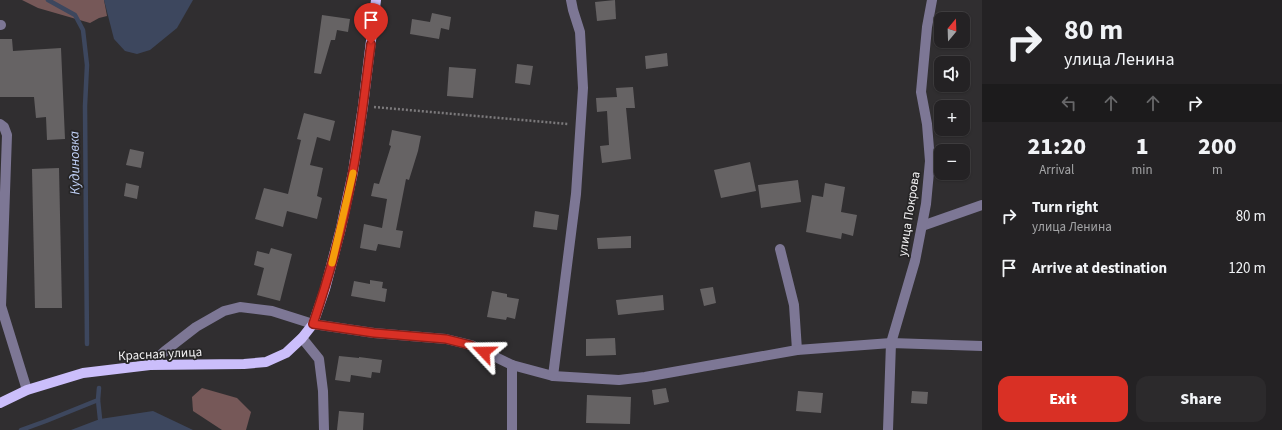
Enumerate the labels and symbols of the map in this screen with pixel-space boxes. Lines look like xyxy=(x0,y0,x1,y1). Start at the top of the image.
pin xyxy=(354,3,388,44)
north arrow xyxy=(934,12,970,48)
water label: Кудиновка xyxy=(64,130,86,195)
street label: улица Покрова xyxy=(893,170,925,258)
position arrow xyxy=(463,331,505,373)
street label: Красная улица xyxy=(117,343,203,365)

